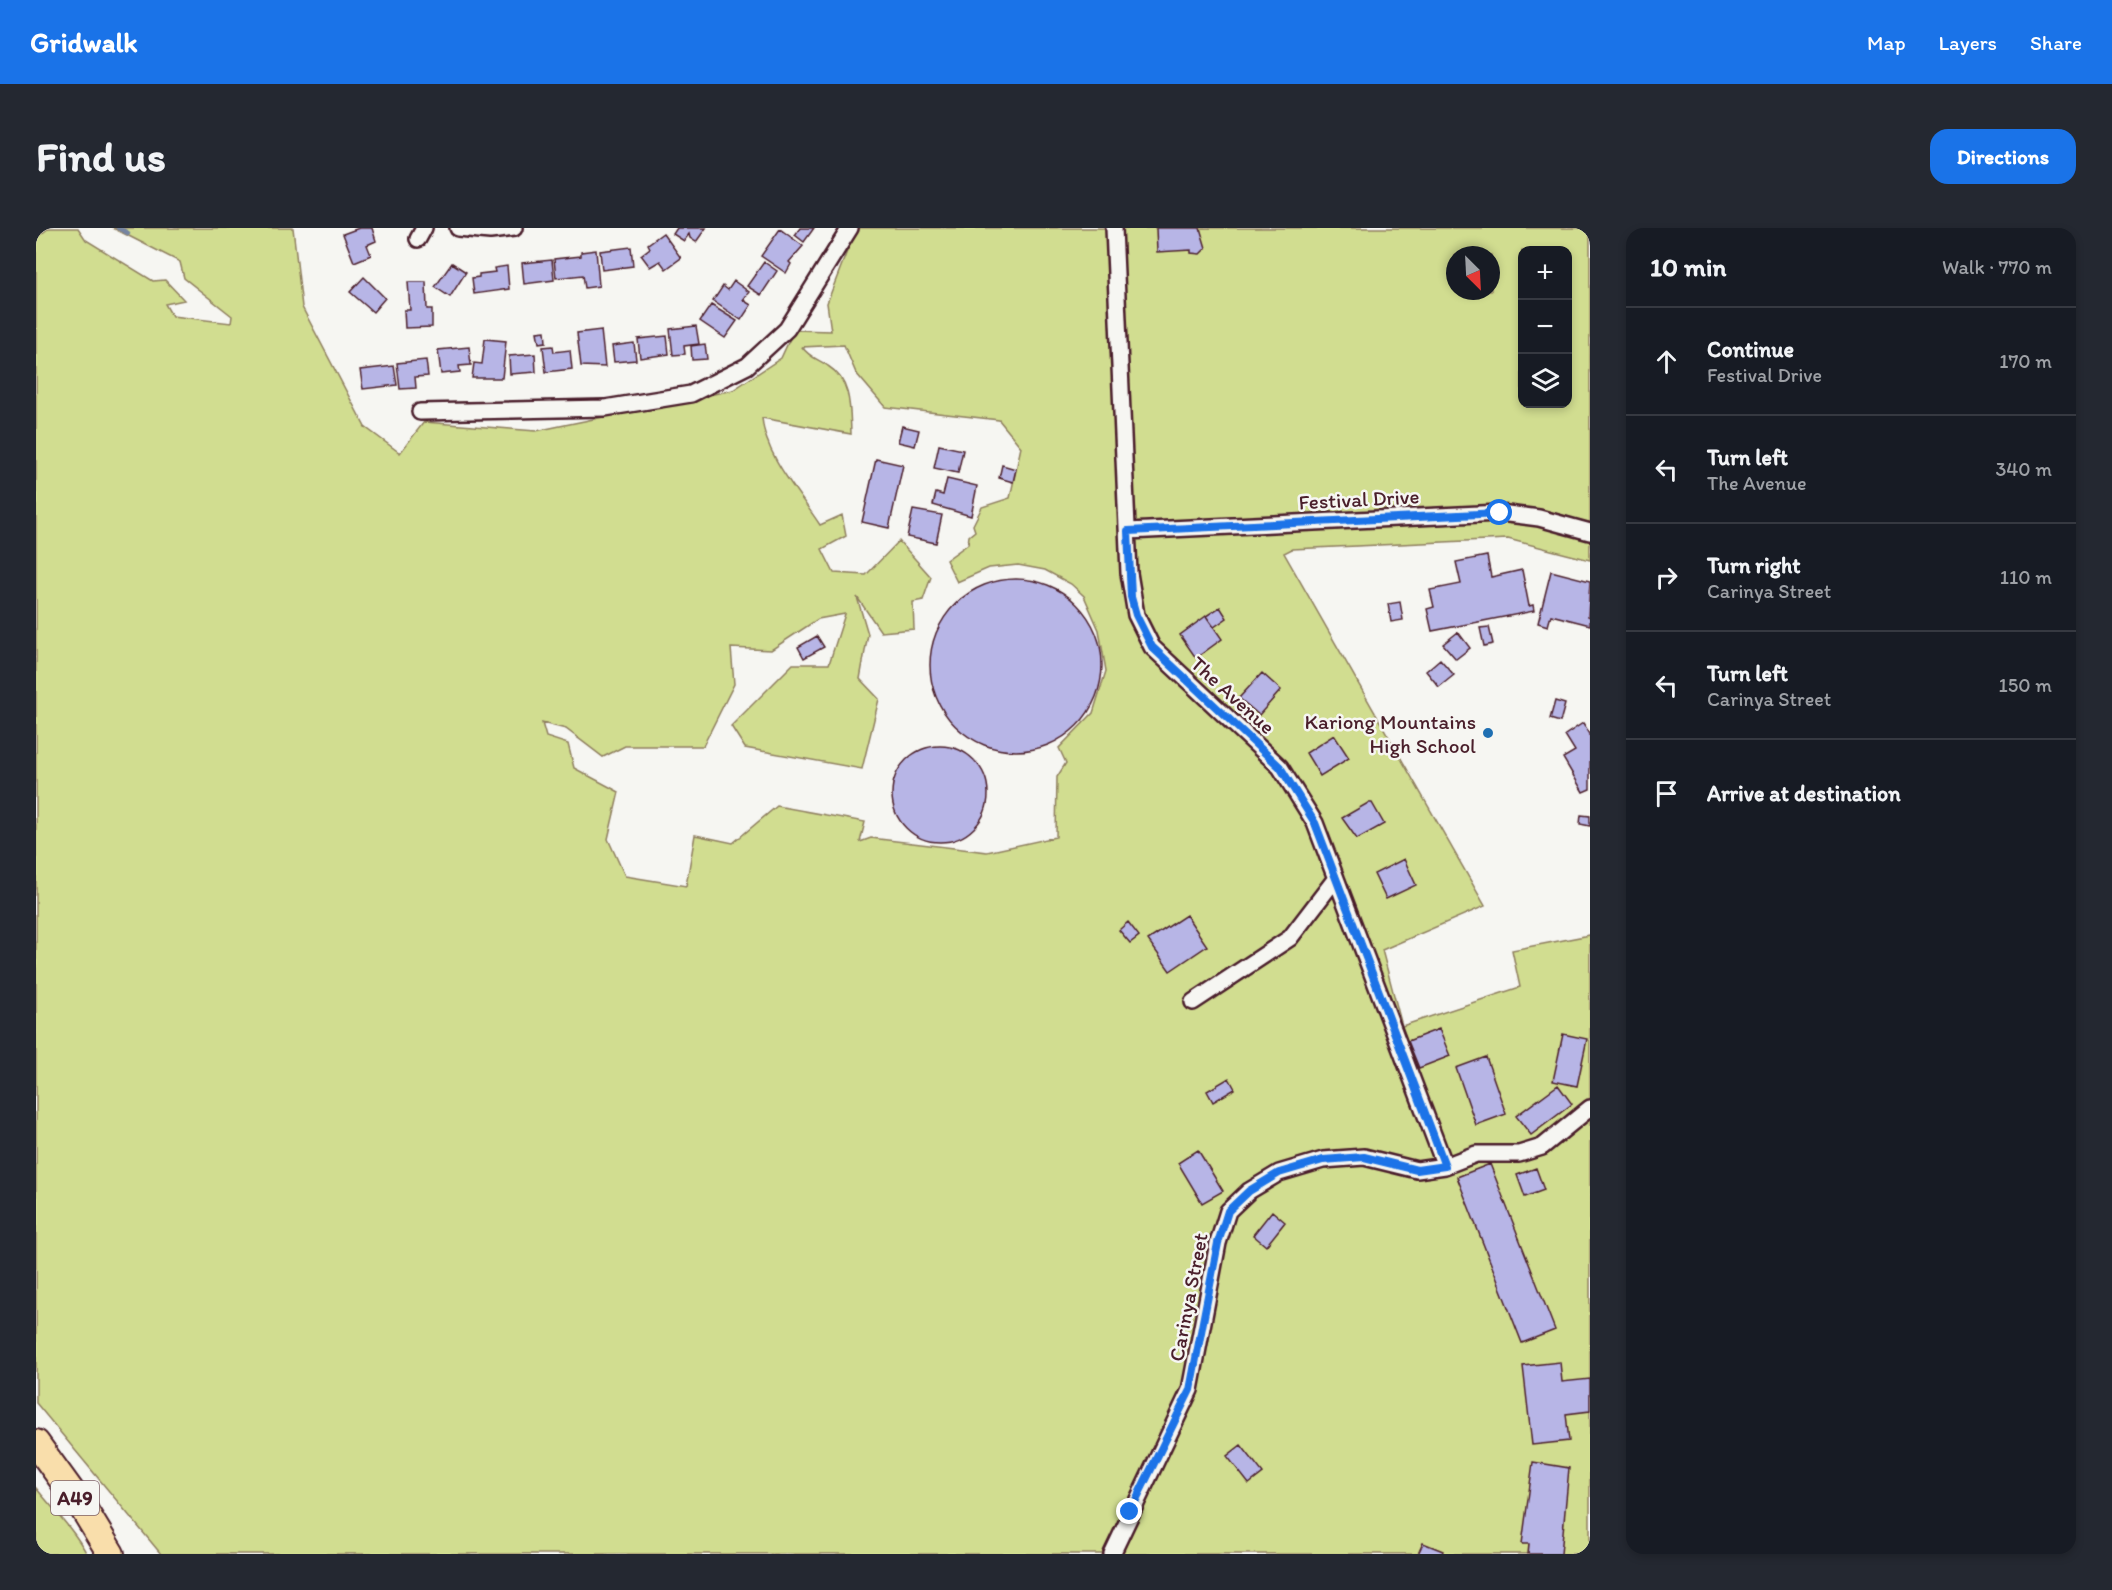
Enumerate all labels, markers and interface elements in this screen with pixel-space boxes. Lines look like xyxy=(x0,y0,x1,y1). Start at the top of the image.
text: Gridwalk xyxy=(30,25,138,59)
text: Map xyxy=(1867,30,1906,55)
text: Layers xyxy=(1939,30,1997,55)
text: Share xyxy=(2030,30,2082,55)
button: Directions xyxy=(1930,129,2076,184)
text: Find us xyxy=(36,131,166,182)
north arrow xyxy=(1446,246,1500,300)
map controls xyxy=(1518,246,1572,408)
button: + xyxy=(1518,246,1572,300)
text: 10 min xyxy=(1650,251,1726,283)
text: Walk · 770 m xyxy=(1942,255,2052,279)
button: − xyxy=(1518,300,1572,354)
text: Continue xyxy=(1707,336,1794,363)
icon: ahead xyxy=(1650,345,1683,378)
text: 170 m xyxy=(1999,349,2052,373)
button: layers xyxy=(1518,354,1572,408)
text: Festival Drive xyxy=(1707,363,1822,387)
text: Turn left xyxy=(1707,444,1788,471)
icon: left xyxy=(1650,453,1683,486)
text: 340 m xyxy=(1995,457,2052,481)
text: The Avenue xyxy=(1707,471,1807,495)
street label: Festival Drive xyxy=(1298,483,1420,515)
route start xyxy=(1486,499,1512,525)
text: Turn right xyxy=(1707,552,1801,579)
icon: right xyxy=(1650,561,1683,594)
text: 110 m xyxy=(2000,565,2052,589)
text: Carinya Street xyxy=(1707,579,1831,603)
street label: The Avenue xyxy=(1186,651,1280,739)
text: Turn left xyxy=(1707,660,1788,687)
icon: left xyxy=(1650,669,1683,702)
text: 150 m xyxy=(1999,673,2052,697)
text: Carinya Street xyxy=(1707,687,1831,711)
place label: Kariong Mountains High School xyxy=(1305,709,1476,758)
marker: Kariong Mountains High School xyxy=(1481,726,1495,740)
icon: arrive xyxy=(1650,777,1683,810)
text: Arrive at destination xyxy=(1707,780,1901,807)
street label: Carinya Street xyxy=(1163,1231,1213,1363)
road number: A49 xyxy=(51,1481,99,1515)
route end xyxy=(1116,1498,1142,1524)

